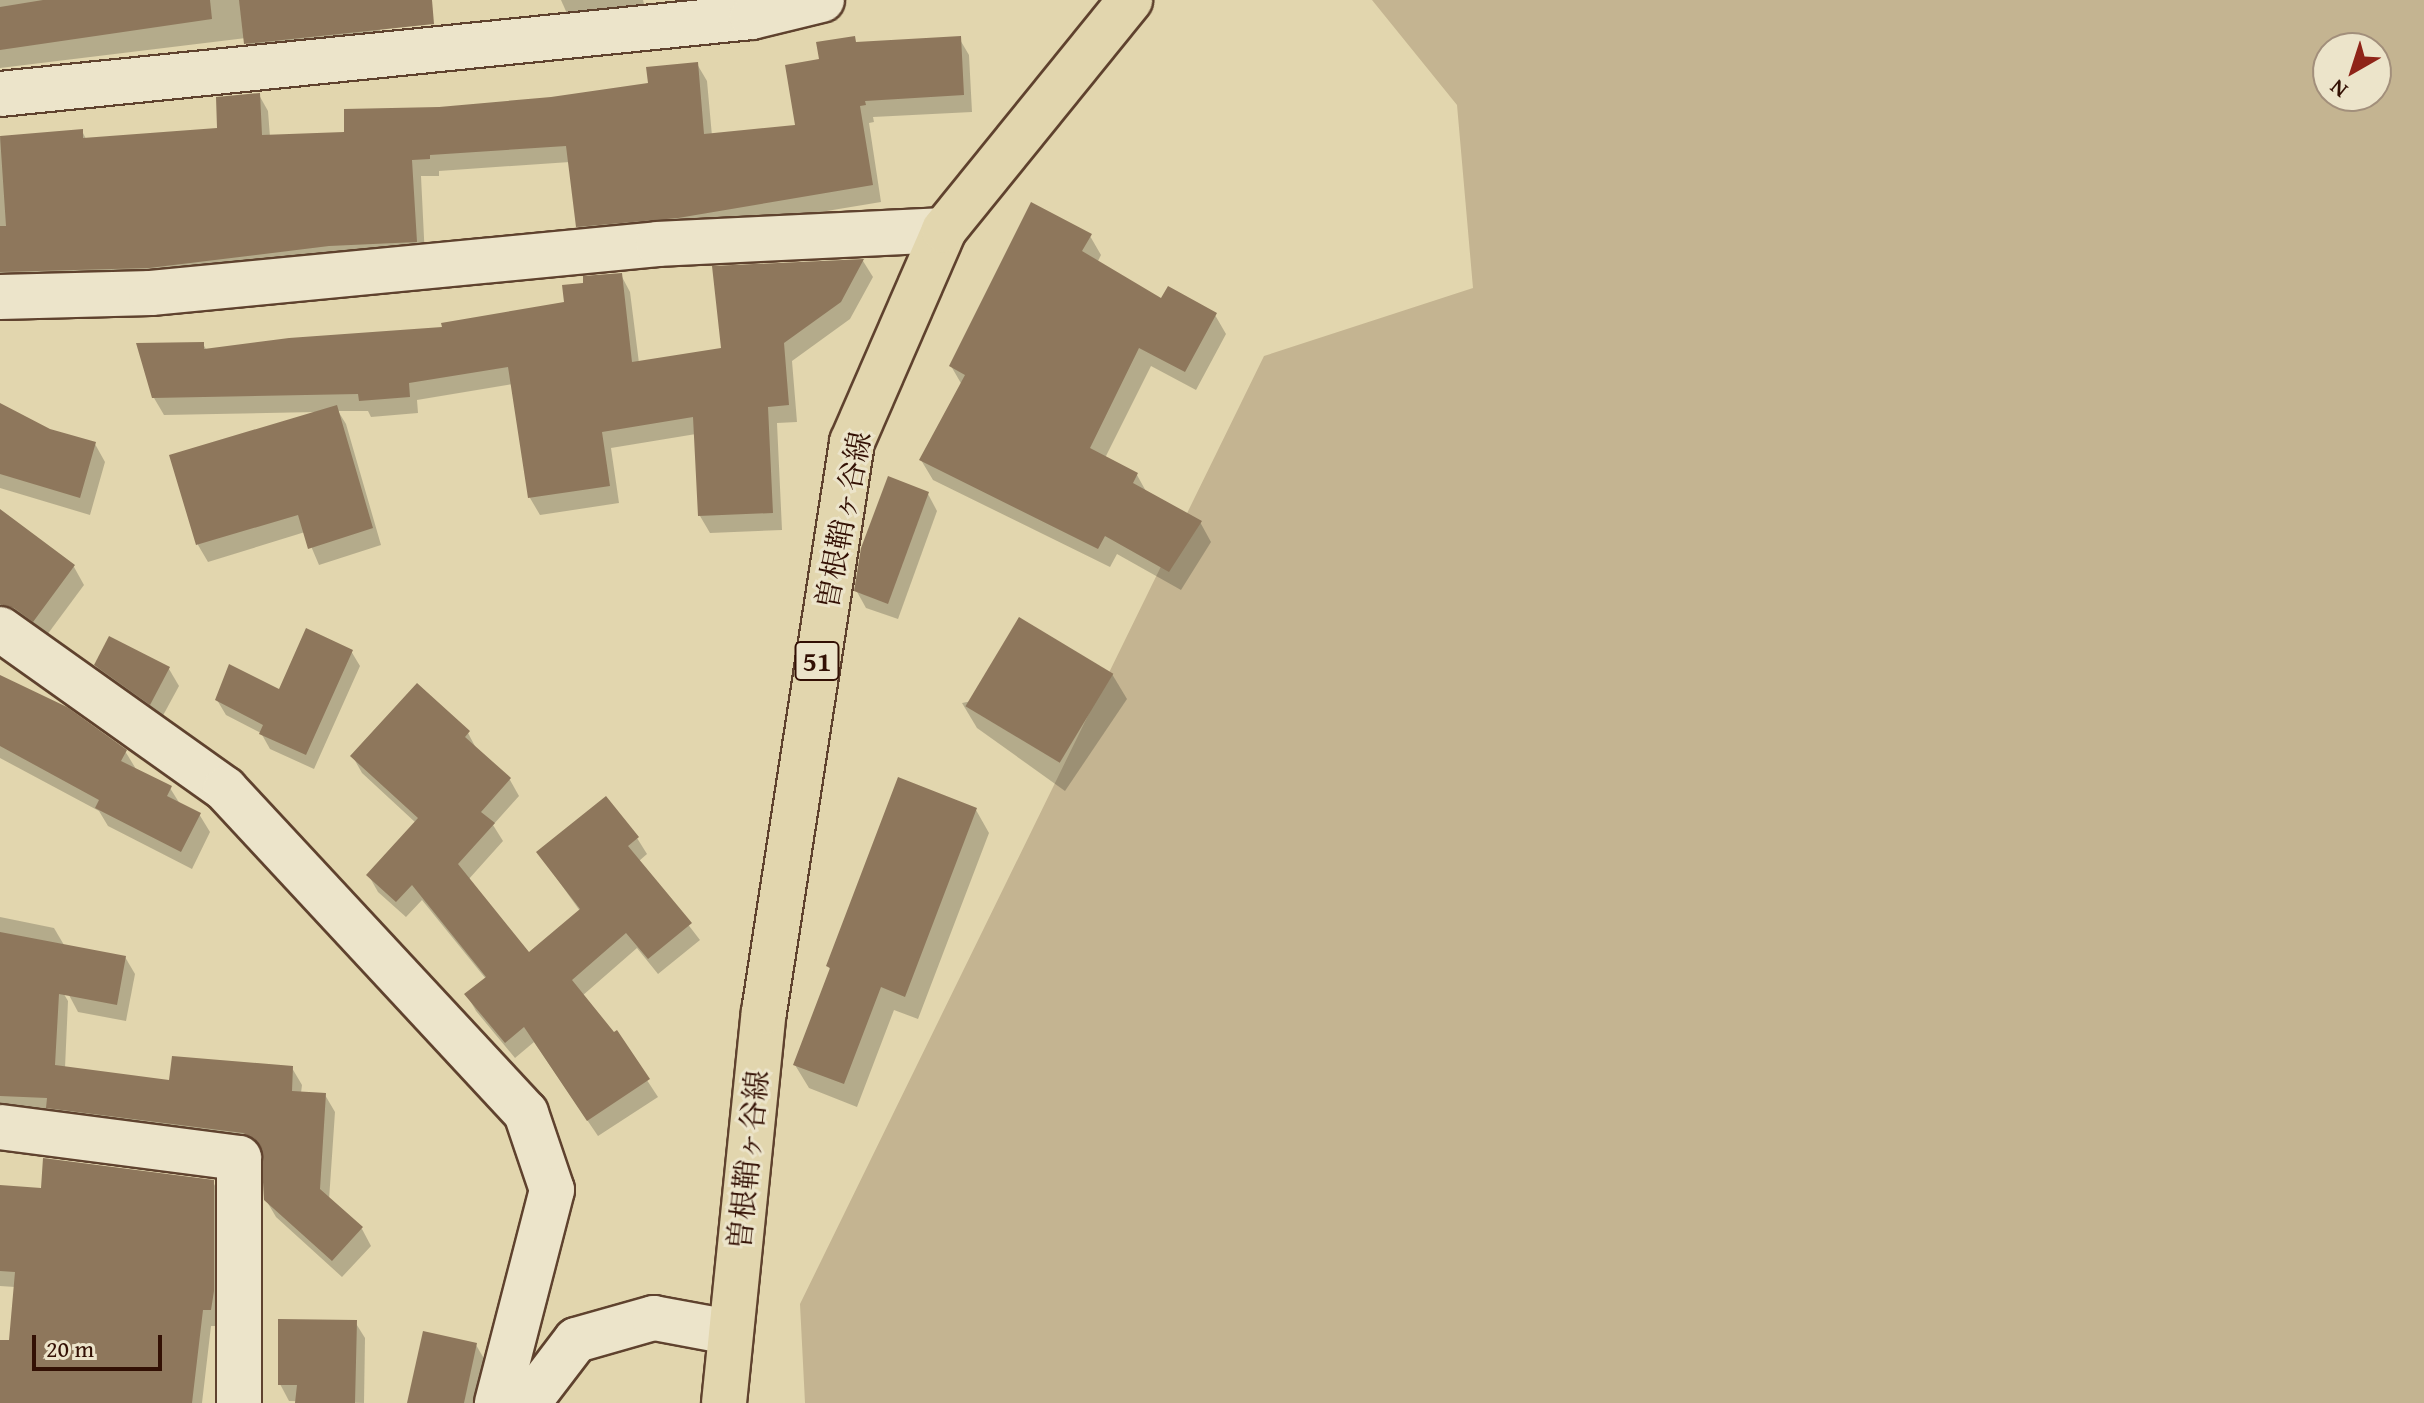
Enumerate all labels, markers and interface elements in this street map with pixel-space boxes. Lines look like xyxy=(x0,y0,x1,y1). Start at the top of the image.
north arrow xyxy=(2312,32,2392,112)
text: N xyxy=(2322,72,2354,106)
street label: 曽根鞘ヶ谷線 xyxy=(808,428,878,612)
road number: 51 xyxy=(793,637,841,685)
street label: 曽根鞘ヶ谷線 xyxy=(721,1069,775,1251)
scale bar xyxy=(36,1319,166,1369)
text: 20 m xyxy=(46,1331,94,1366)

